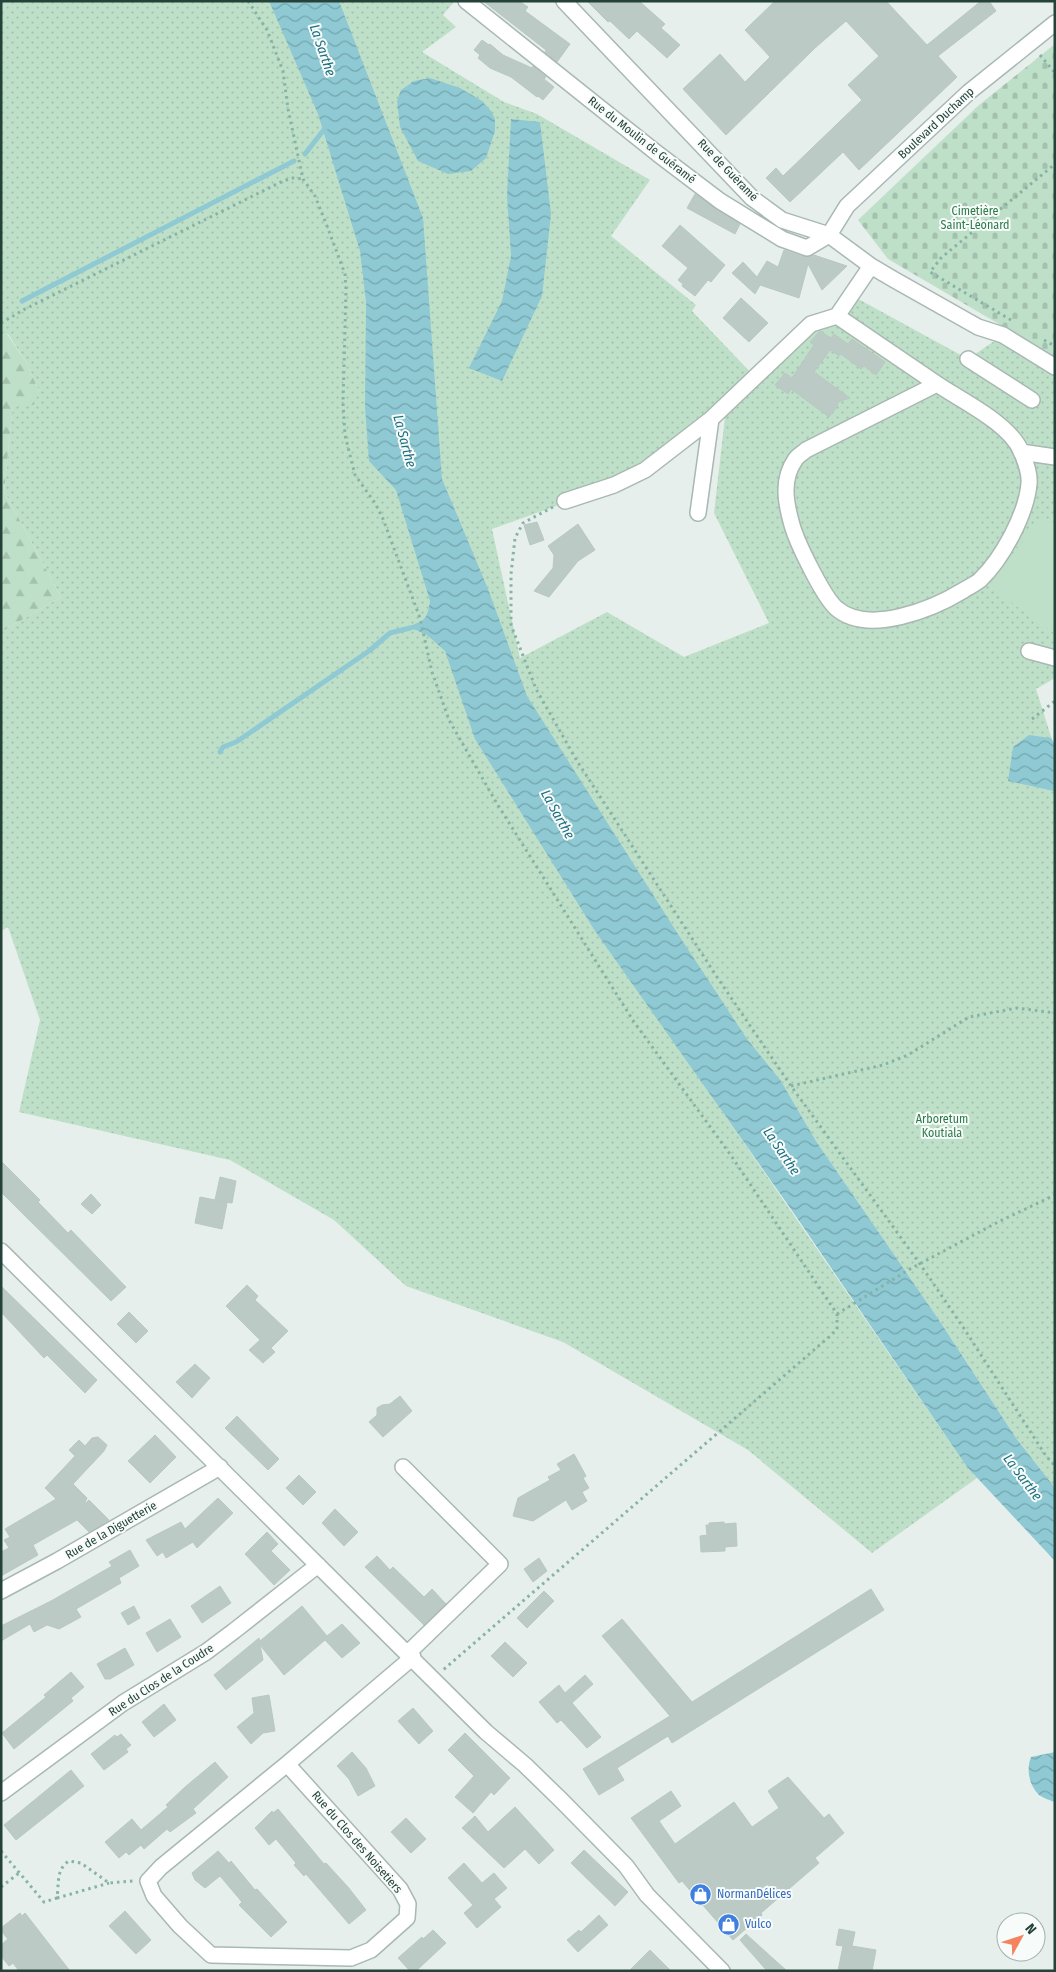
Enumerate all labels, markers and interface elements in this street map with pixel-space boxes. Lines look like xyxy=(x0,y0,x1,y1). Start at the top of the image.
water label: La Sarthe xyxy=(306,22,339,79)
street label: Boulevard Duchamp xyxy=(895,84,977,162)
street label: Rue du Moulin de Guéramé xyxy=(585,94,699,186)
street label: Rue de Guéramé xyxy=(695,136,761,204)
park label: Cimetière Saint-Léonard xyxy=(941,204,1009,232)
water label: La Sarthe xyxy=(389,413,420,470)
water label: La Sarthe xyxy=(537,787,578,842)
park label: Arboretum Koutiala xyxy=(916,1112,968,1140)
water label: La Sarthe xyxy=(759,1124,804,1179)
water label: La Sarthe xyxy=(1000,1451,1046,1504)
street label: Rue de la Diguetterie xyxy=(63,1498,159,1562)
street label: Rue du Clos de la Coudre xyxy=(106,1641,216,1719)
street label: Rue du Clos des Noisetiers xyxy=(309,1788,405,1896)
shop icon: NormanDélices xyxy=(689,1882,713,1906)
place label: NormanDélices xyxy=(717,1887,791,1901)
shop icon: Vulco xyxy=(717,1912,741,1936)
north arrow xyxy=(996,1912,1046,1962)
place label: Vulco xyxy=(745,1917,771,1931)
text: N xyxy=(1021,1920,1040,1938)

